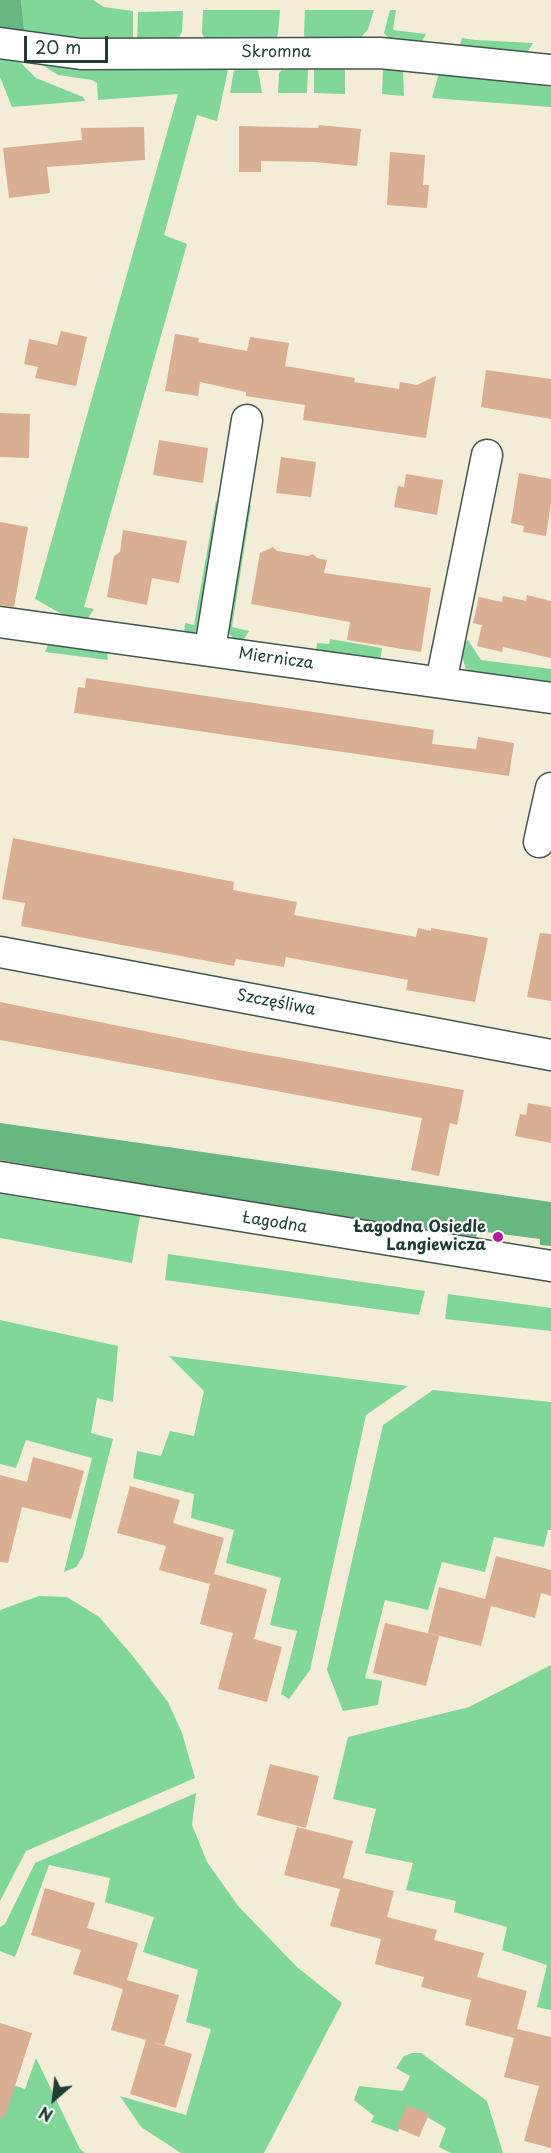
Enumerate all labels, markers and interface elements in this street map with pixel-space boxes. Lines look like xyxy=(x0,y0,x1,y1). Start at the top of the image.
scale bar xyxy=(27,24,111,62)
text: 20 m xyxy=(35,33,81,60)
street label: Skromna xyxy=(241,43,311,63)
street label: Miernicza xyxy=(237,644,315,674)
street label: Szczęśliwa xyxy=(235,986,317,1020)
street label: Łagodna xyxy=(241,1208,309,1238)
place label: Łagodna Osiedle Langiewicza xyxy=(354,1218,486,1256)
marker: Łagodna Osiedle Langiewicza xyxy=(491,1230,505,1244)
north arrow xyxy=(24,2069,84,2129)
text: N xyxy=(34,2101,57,2128)

